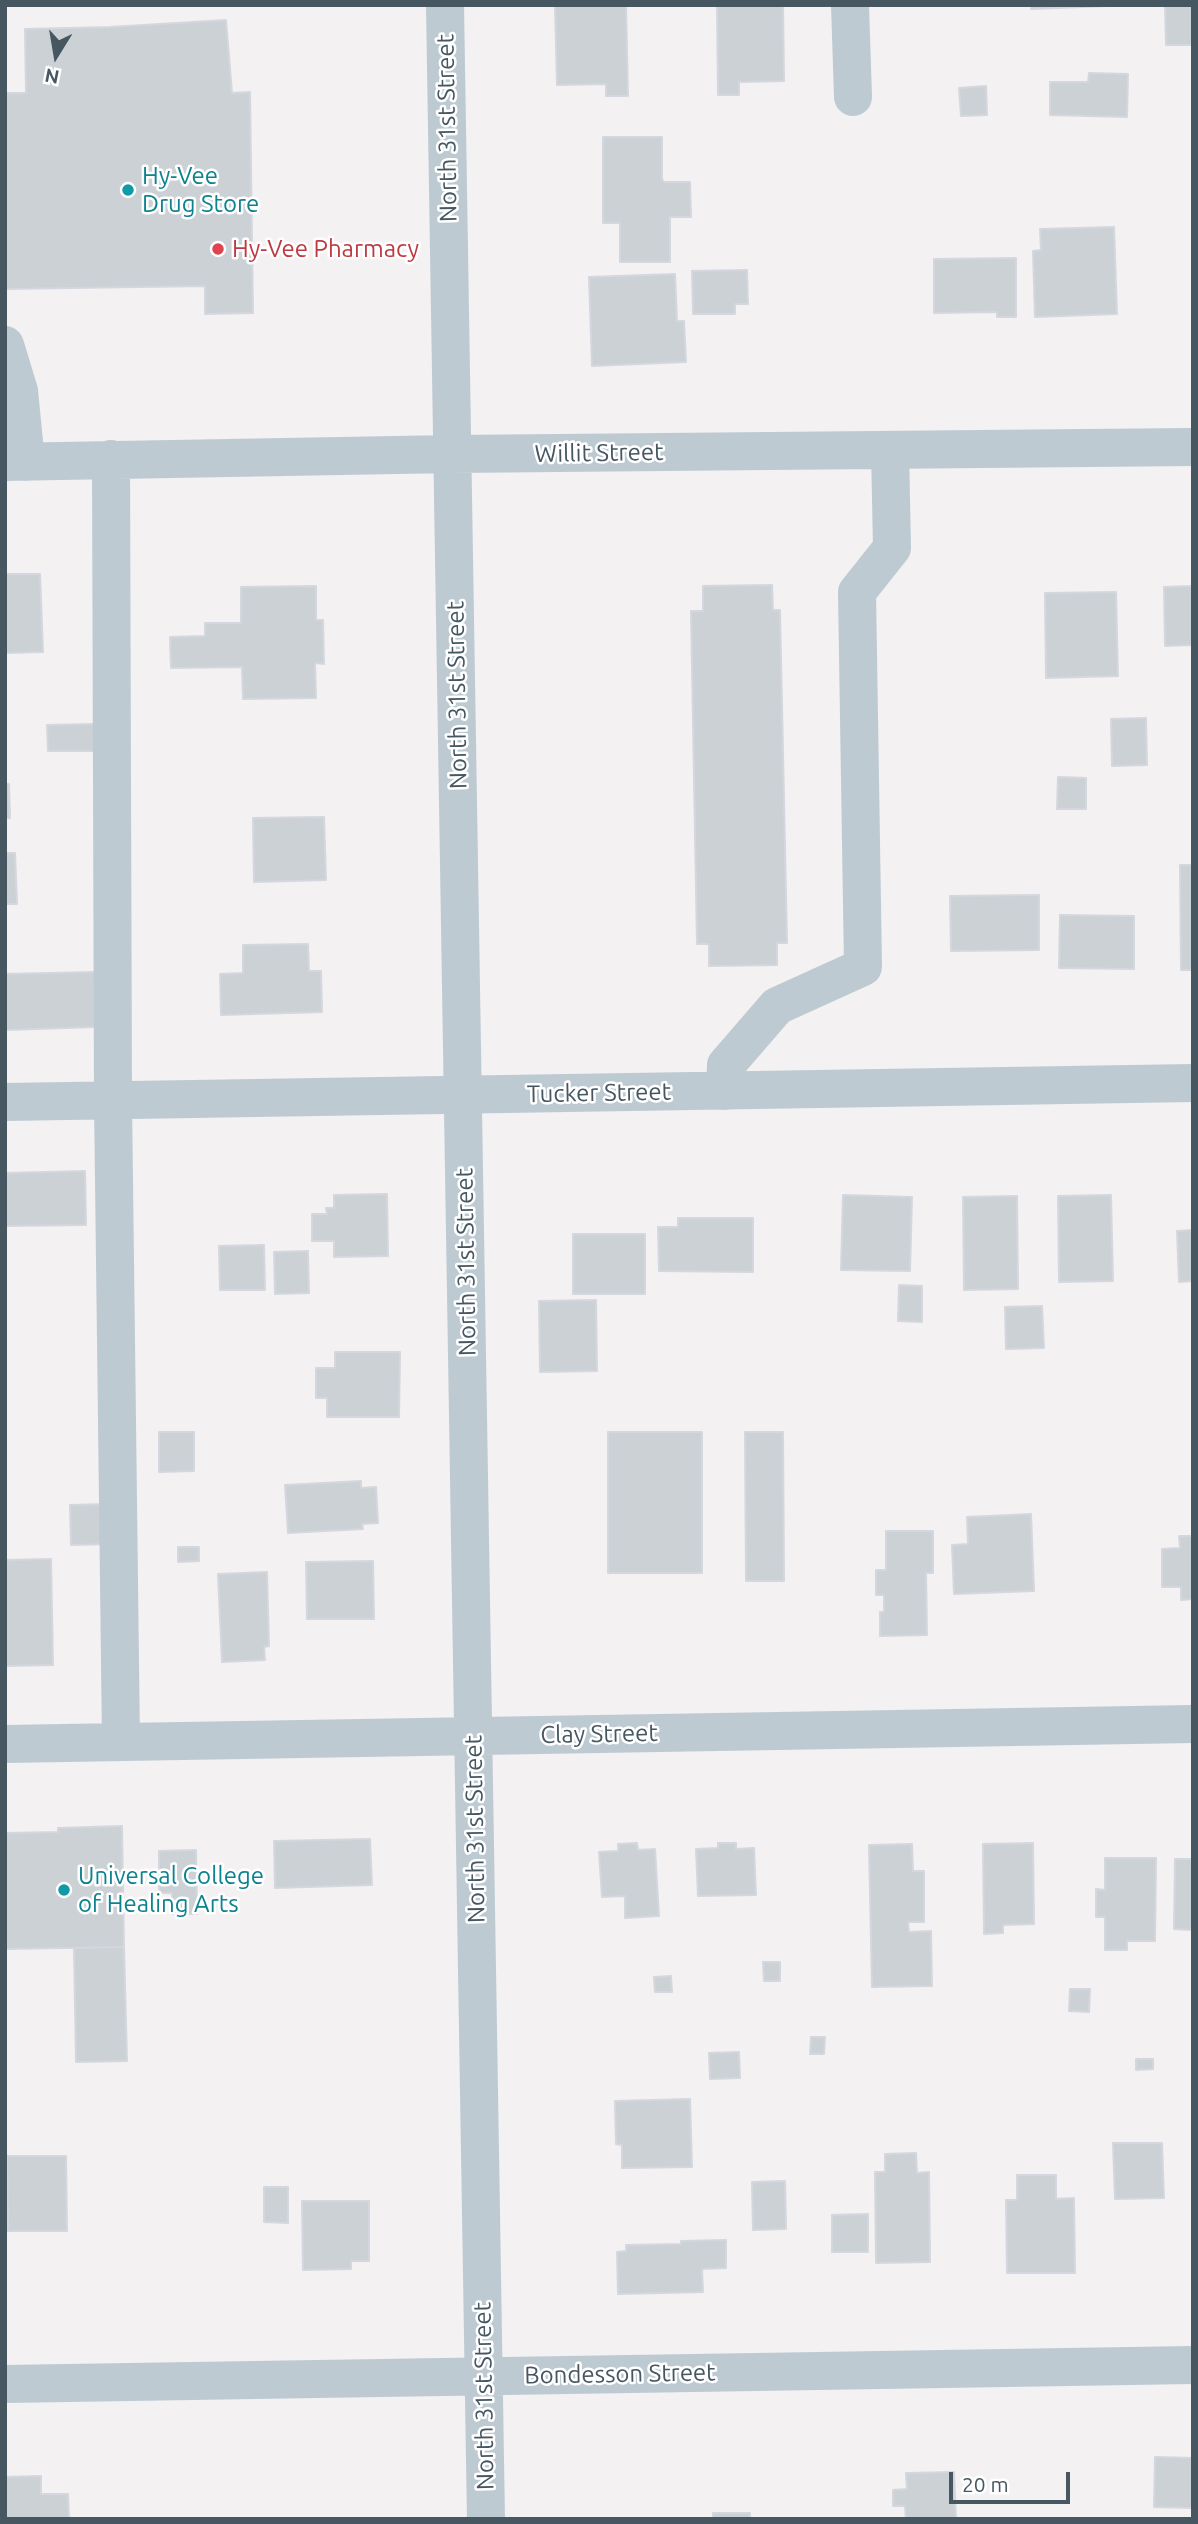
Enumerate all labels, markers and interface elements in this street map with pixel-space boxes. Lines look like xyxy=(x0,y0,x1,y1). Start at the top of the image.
north arrow xyxy=(21,21,91,91)
street label: North 31st Street xyxy=(431,34,463,222)
text: N xyxy=(43,64,61,89)
place label: Hy-Vee Drug Store xyxy=(142,162,259,218)
marker: Hy-Vee Drug Store xyxy=(120,182,136,198)
place label: Hy-Vee Pharmacy xyxy=(232,235,419,263)
marker: Hy-Vee Pharmacy xyxy=(210,241,226,257)
street label: Willit Street xyxy=(534,437,664,469)
street label: North 31st Street xyxy=(441,601,473,789)
street label: Tucker Street xyxy=(527,1077,671,1109)
street label: North 31st Street xyxy=(450,1168,482,1356)
street label: Clay Street xyxy=(540,1719,658,1749)
street label: North 31st Street xyxy=(459,1735,491,1923)
place label: Universal College of Healing Arts xyxy=(78,1862,264,1918)
marker: Universal College of Healing Arts xyxy=(56,1882,72,1898)
street label: North 31st Street xyxy=(468,2302,500,2490)
street label: Bondesson Street xyxy=(524,2358,716,2390)
scale bar xyxy=(953,2458,1074,2502)
text: 20 m xyxy=(962,2472,1009,2496)

